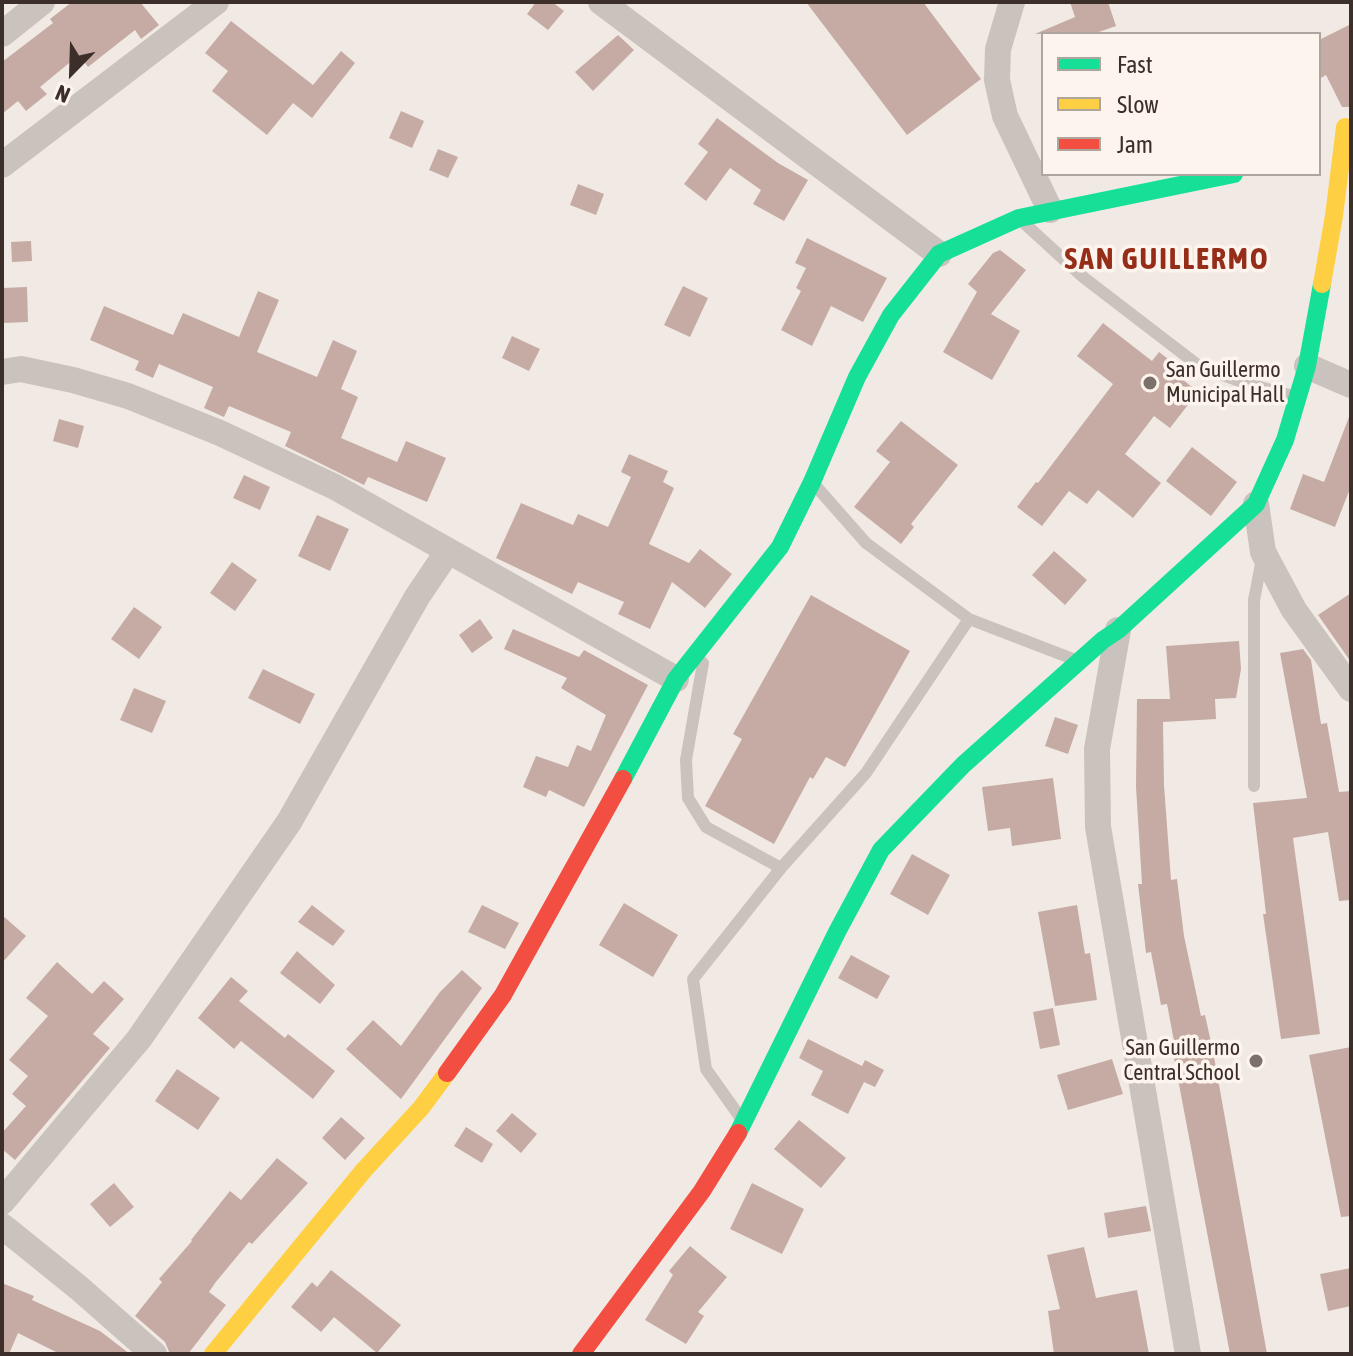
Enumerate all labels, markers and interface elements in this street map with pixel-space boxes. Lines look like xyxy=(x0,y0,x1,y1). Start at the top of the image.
north arrow xyxy=(32,32,112,112)
legend xyxy=(1041,32,1321,176)
text: Fast xyxy=(1117,51,1153,78)
text: N xyxy=(52,80,74,109)
text: Slow xyxy=(1117,91,1159,118)
text: Jam xyxy=(1117,131,1153,158)
district label: SAN GUILLERMO xyxy=(1065,242,1269,278)
place label: San Guillermo Municipal Hall xyxy=(1166,357,1284,408)
marker: San Guillermo Municipal Hall xyxy=(1141,374,1159,392)
place label: San Guillermo Central School xyxy=(1123,1035,1240,1086)
marker: San Guillermo Central School xyxy=(1247,1052,1265,1070)

